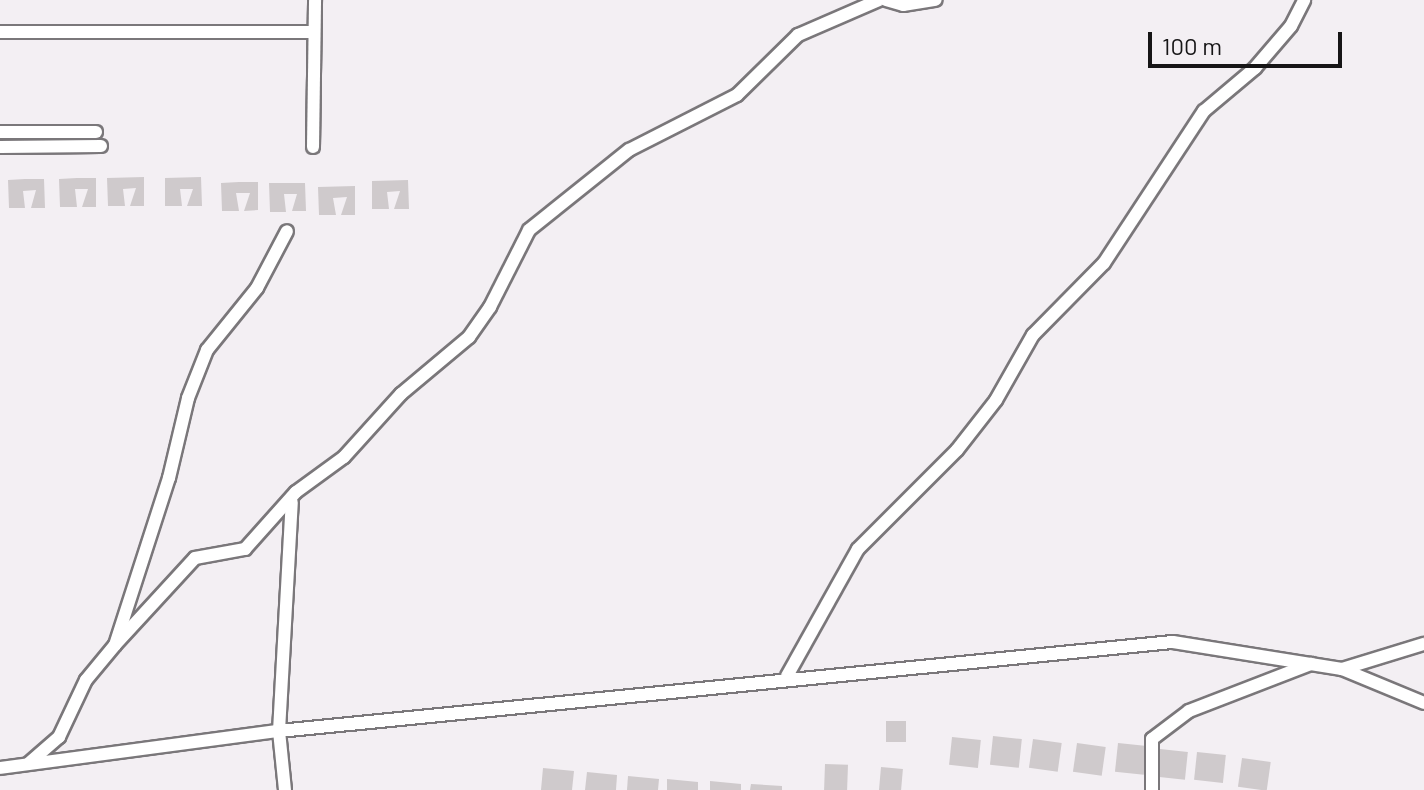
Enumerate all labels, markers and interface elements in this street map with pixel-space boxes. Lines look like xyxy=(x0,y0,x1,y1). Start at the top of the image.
scale bar xyxy=(1152,16,1346,66)
text: 100 m xyxy=(1162,31,1222,60)

